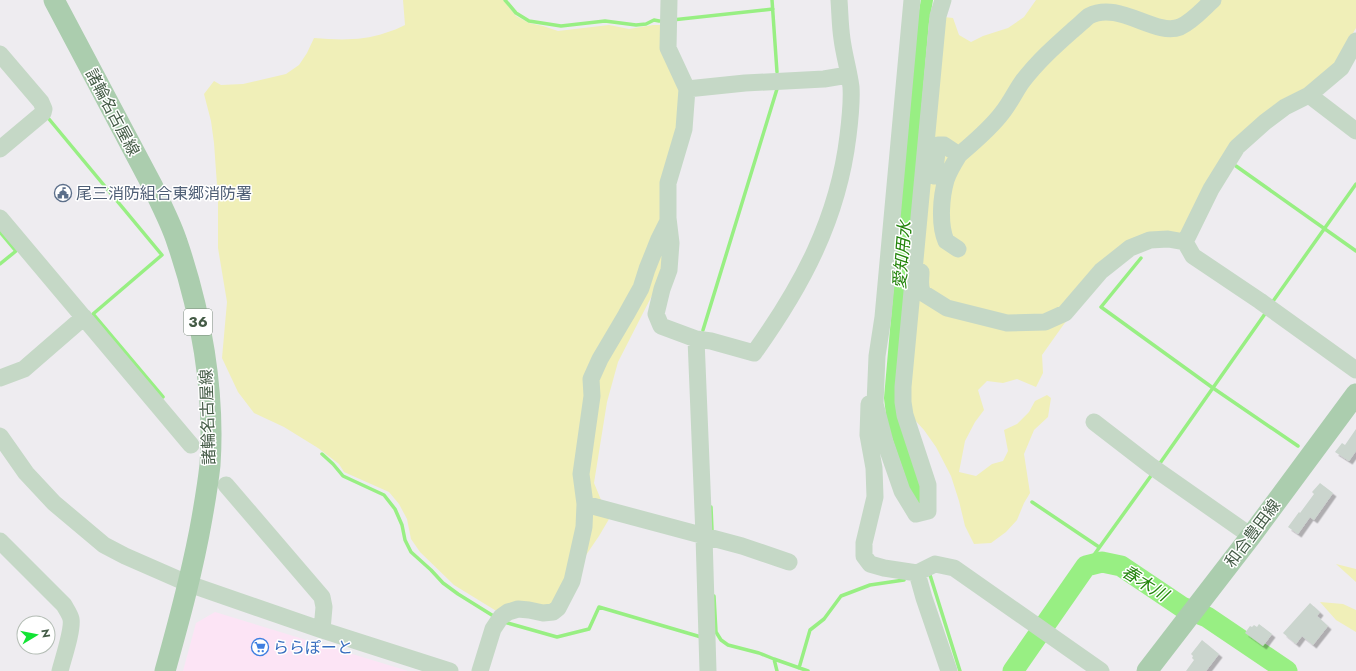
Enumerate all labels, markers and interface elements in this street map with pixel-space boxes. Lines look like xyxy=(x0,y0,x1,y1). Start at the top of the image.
street label: 諸輪名古屋線 xyxy=(80,64,145,160)
place label: 尾三消防組合東郷消防署 xyxy=(76,182,252,205)
public building icon: 尾三消防組合東郷消防署 xyxy=(53,183,73,203)
water label: 愛知用水 xyxy=(887,218,917,290)
road number: 36 xyxy=(184,309,212,335)
street label: 諸輪名古屋線 xyxy=(194,369,221,465)
street label: 和合豊田線 xyxy=(1219,494,1286,572)
water label: 春木川 xyxy=(1117,559,1175,608)
north arrow xyxy=(16,615,56,655)
text: N xyxy=(37,628,54,639)
place label: ららぽーと xyxy=(273,636,353,659)
supermarket icon: ららぽーと xyxy=(250,637,270,657)

